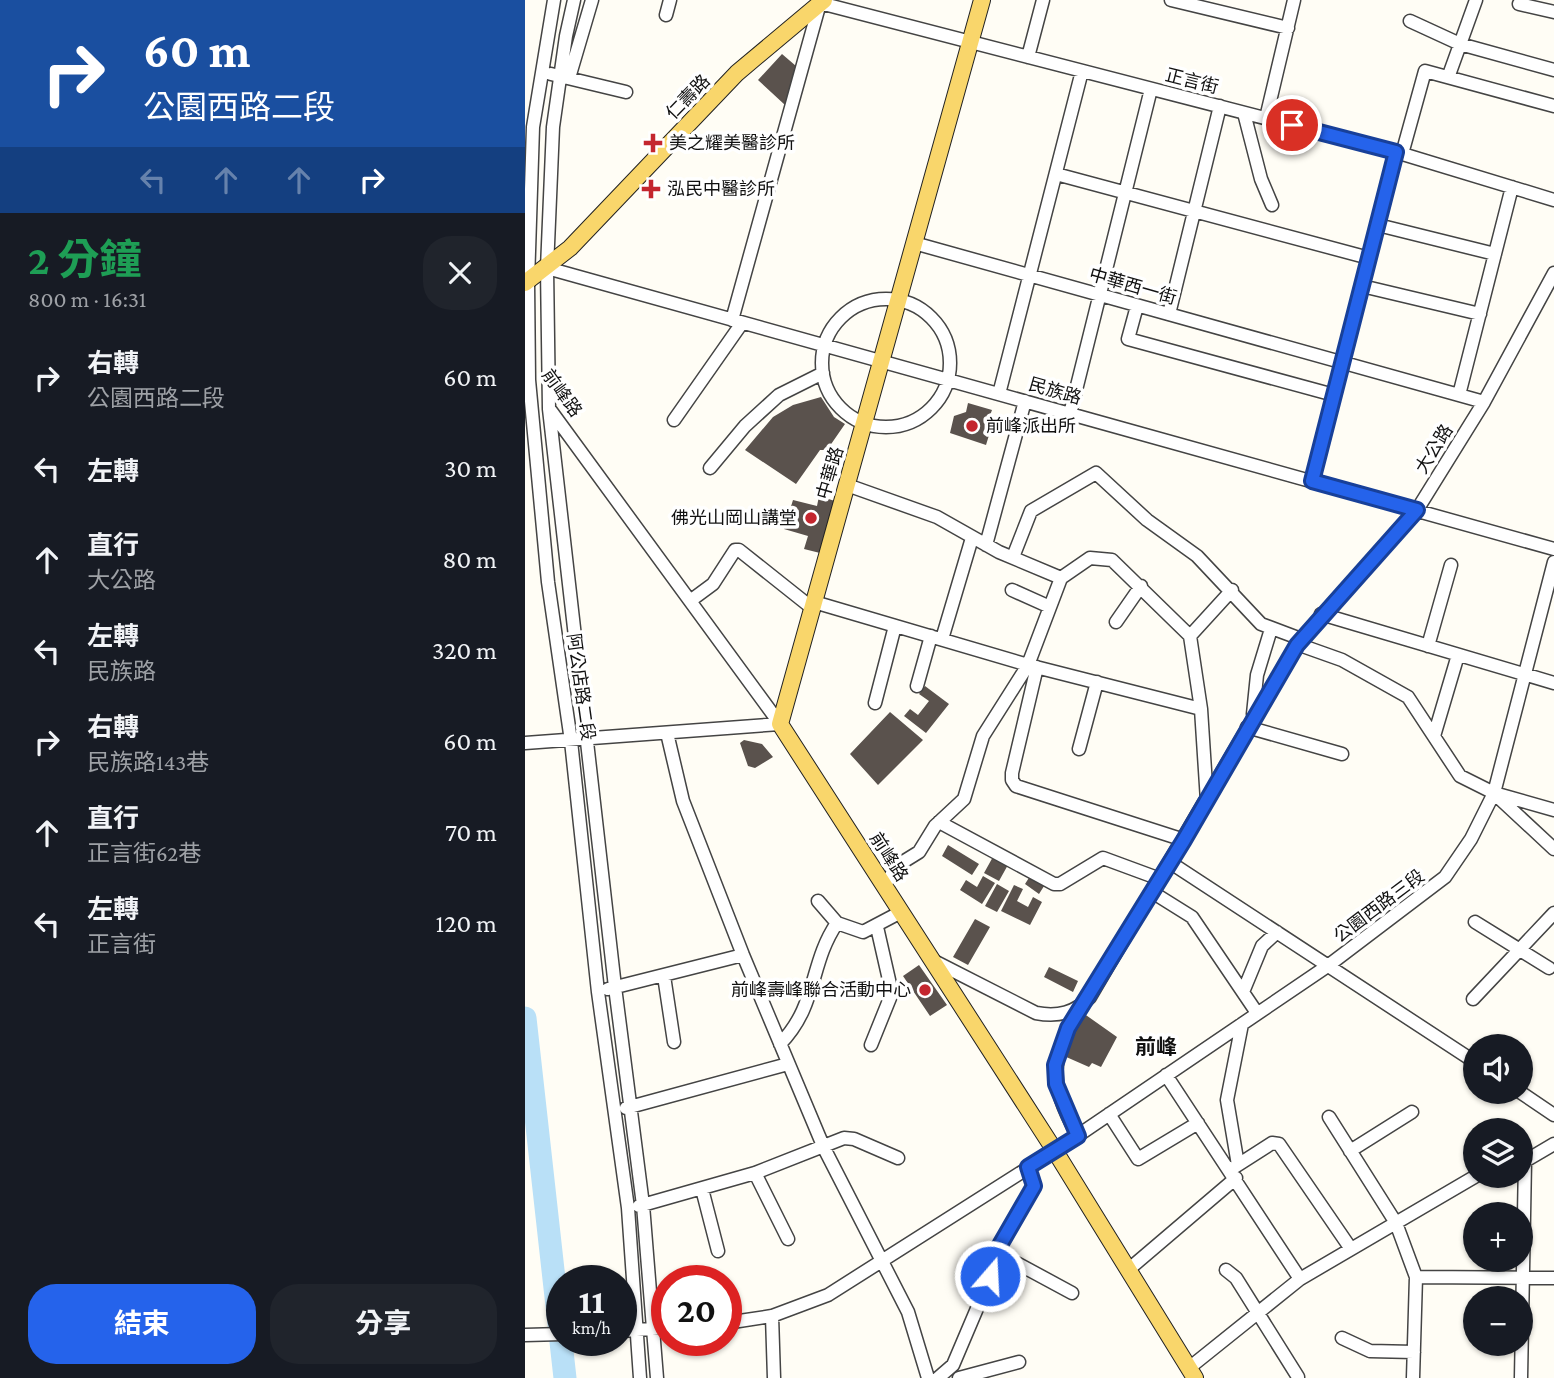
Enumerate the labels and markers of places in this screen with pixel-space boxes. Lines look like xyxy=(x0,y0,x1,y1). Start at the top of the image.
pin xyxy=(1262,95,1322,155)
marker: 美之耀美醫診所 xyxy=(643,133,663,153)
place label: 美之耀美醫診所 xyxy=(669,133,795,153)
marker: 泓民中醫診所 xyxy=(641,179,661,199)
place label: 泓民中醫診所 xyxy=(667,179,775,199)
place label: 前峰派出所 xyxy=(986,416,1076,436)
marker: 前峰派出所 xyxy=(964,418,980,434)
place label: 佛光山岡山講堂 xyxy=(671,508,797,528)
marker: 佛光山岡山講堂 xyxy=(803,510,819,526)
place label: 前峰壽峰聯合活動中心 xyxy=(731,980,911,1000)
marker: 前峰壽峰聯合活動中心 xyxy=(917,982,933,998)

